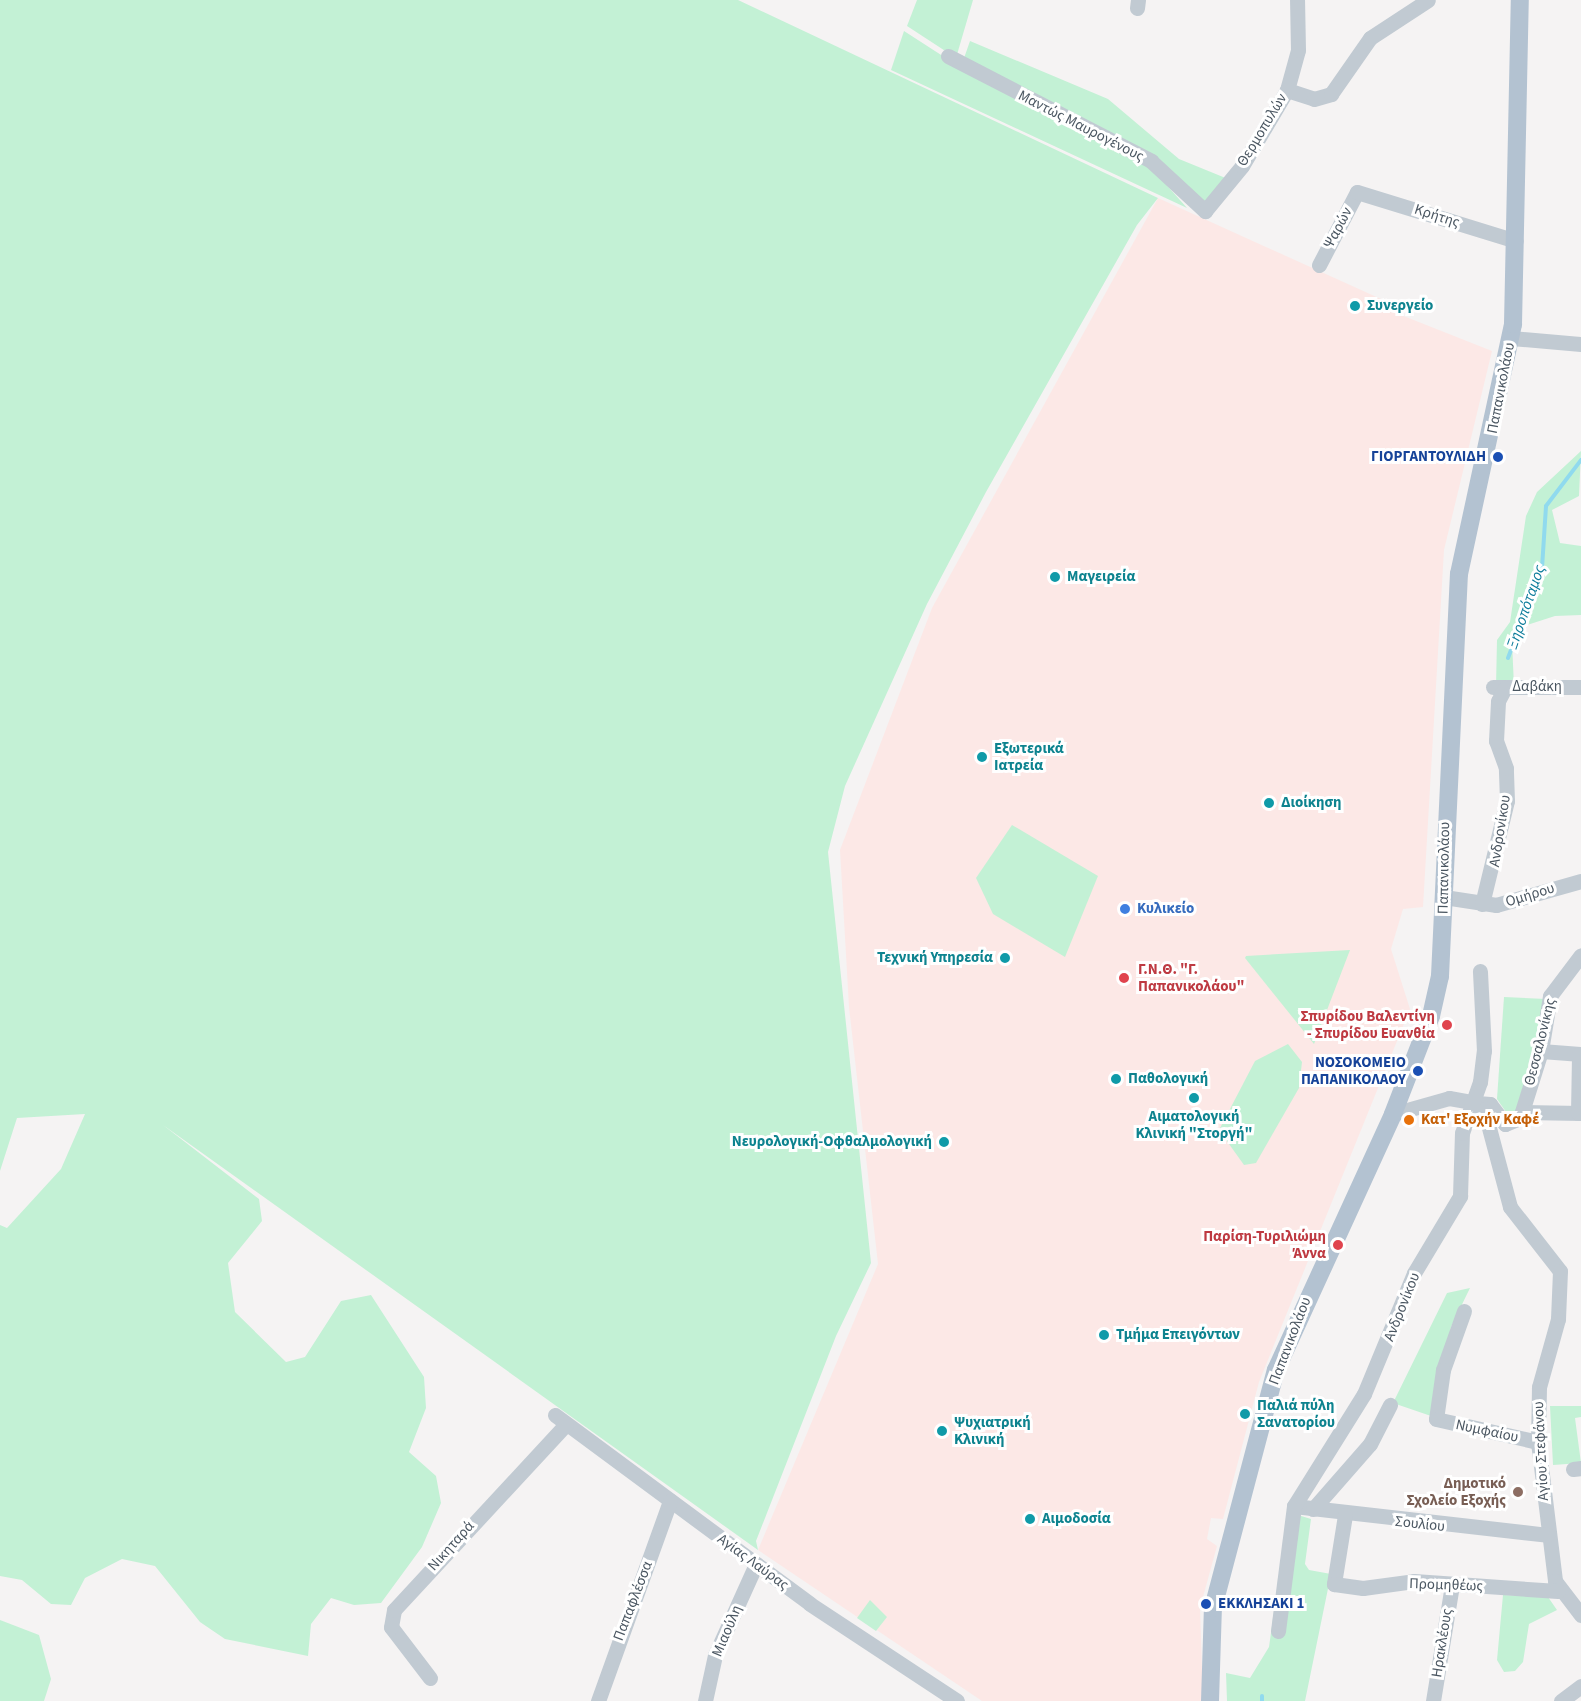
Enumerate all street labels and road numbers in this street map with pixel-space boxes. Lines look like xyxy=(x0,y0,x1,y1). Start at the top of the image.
street label: Μαντώς Μαυρογένους xyxy=(1015,86,1147,166)
street label: Θερμοπυλών xyxy=(1233,90,1291,170)
street label: Κρήτης xyxy=(1412,200,1462,232)
street label: Ψαρών xyxy=(1320,204,1356,252)
street label: Παπανικολάου xyxy=(1483,341,1519,435)
street label: Δαβάκη xyxy=(1512,678,1562,696)
street label: Ανδρονίκου xyxy=(1485,794,1515,868)
street label: Παπανικολάου xyxy=(1434,822,1454,914)
street label: Ομήρου xyxy=(1503,879,1557,911)
street label: Θεσσαλονίκης xyxy=(1520,997,1560,1087)
street label: Ανδρονίκου xyxy=(1380,1270,1424,1344)
street label: Παπανικολάου xyxy=(1265,1295,1315,1387)
street label: Αγίου Στεφάνου xyxy=(1529,1401,1553,1501)
street label: Νυμφαίου xyxy=(1454,1416,1520,1446)
street label: Σουλίου xyxy=(1394,1512,1446,1536)
street label: Νικηταρά xyxy=(424,1517,478,1575)
street label: Αγίας Λαύρας xyxy=(714,1530,792,1594)
street label: Παπαφλέσσα xyxy=(610,1559,656,1643)
street label: Προμηθέως xyxy=(1409,1575,1483,1595)
street label: Μιαούλη xyxy=(708,1603,746,1659)
street label: Ηρακλέους xyxy=(1428,1607,1456,1679)

